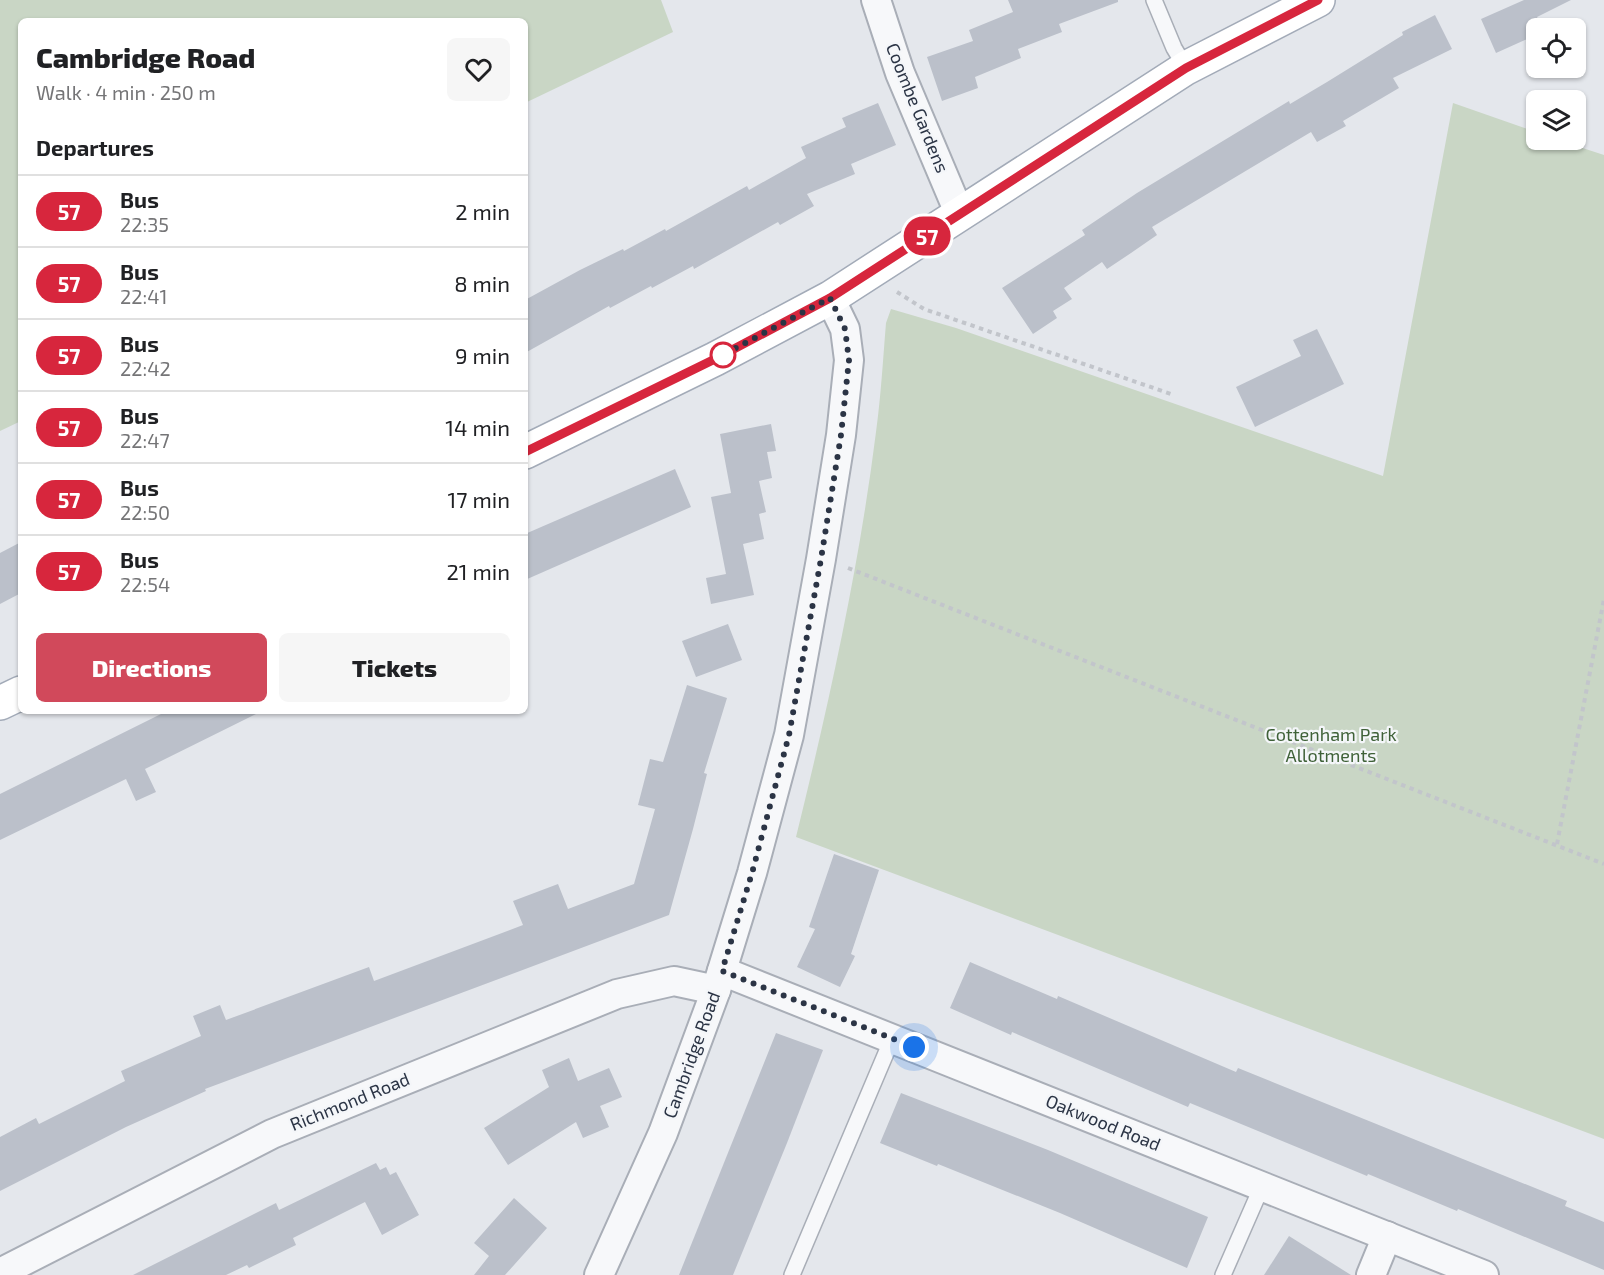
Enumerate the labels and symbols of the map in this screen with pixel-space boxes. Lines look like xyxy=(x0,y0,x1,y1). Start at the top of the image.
street label: Coombe Gardens xyxy=(882,39,954,176)
line badge: 57 xyxy=(900,216,954,256)
unlabelled marker xyxy=(710,342,736,368)
park label: Cottenham Park Allotments xyxy=(1265,723,1397,766)
street label: Cambridge Road xyxy=(658,988,724,1121)
your location xyxy=(899,1032,929,1062)
street label: Richmond Road xyxy=(287,1067,413,1135)
street label: Oakwood Road xyxy=(1043,1089,1164,1155)

